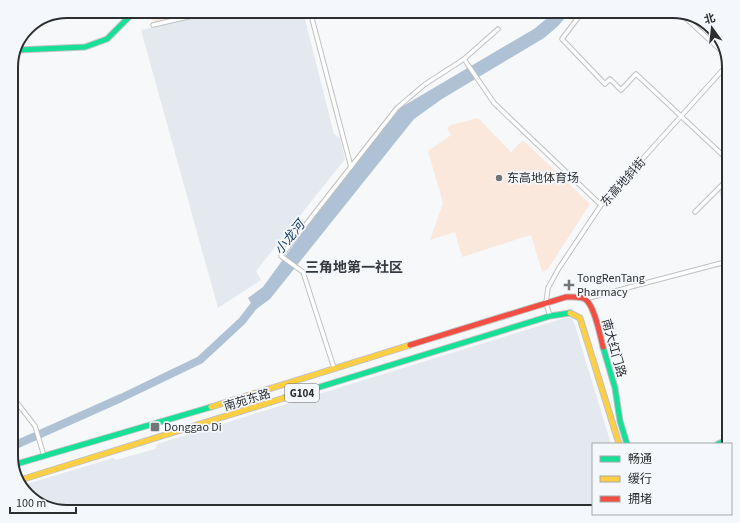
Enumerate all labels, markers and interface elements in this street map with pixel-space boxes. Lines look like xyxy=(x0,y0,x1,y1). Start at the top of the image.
north arrow xyxy=(692,8,732,48)
text: 北 xyxy=(702,10,717,27)
street label: 东高地斜街 xyxy=(597,154,650,210)
place label: 东高地体育场 xyxy=(507,170,579,187)
marker: 东高地体育场 xyxy=(494,173,504,183)
water label: 小龙河 xyxy=(271,214,311,258)
district label: 三角地第一社区 xyxy=(305,258,403,278)
place label: TongRenTang Pharmacy xyxy=(577,270,645,301)
marker: TongRenTang Pharmacy xyxy=(564,280,574,290)
street label: 南大红门路 xyxy=(597,317,630,379)
road number: G104 xyxy=(285,384,319,402)
street label: 南苑东路 xyxy=(222,385,273,416)
place label: Donggao Di xyxy=(164,419,222,436)
marker: Donggao Di xyxy=(149,421,161,433)
legend xyxy=(592,443,732,515)
text: 畅通 xyxy=(628,451,652,468)
text: 缓行 xyxy=(628,471,652,488)
scale bar xyxy=(10,489,76,515)
text: 拥堵 xyxy=(628,491,652,508)
text: 100 m xyxy=(16,495,46,512)

